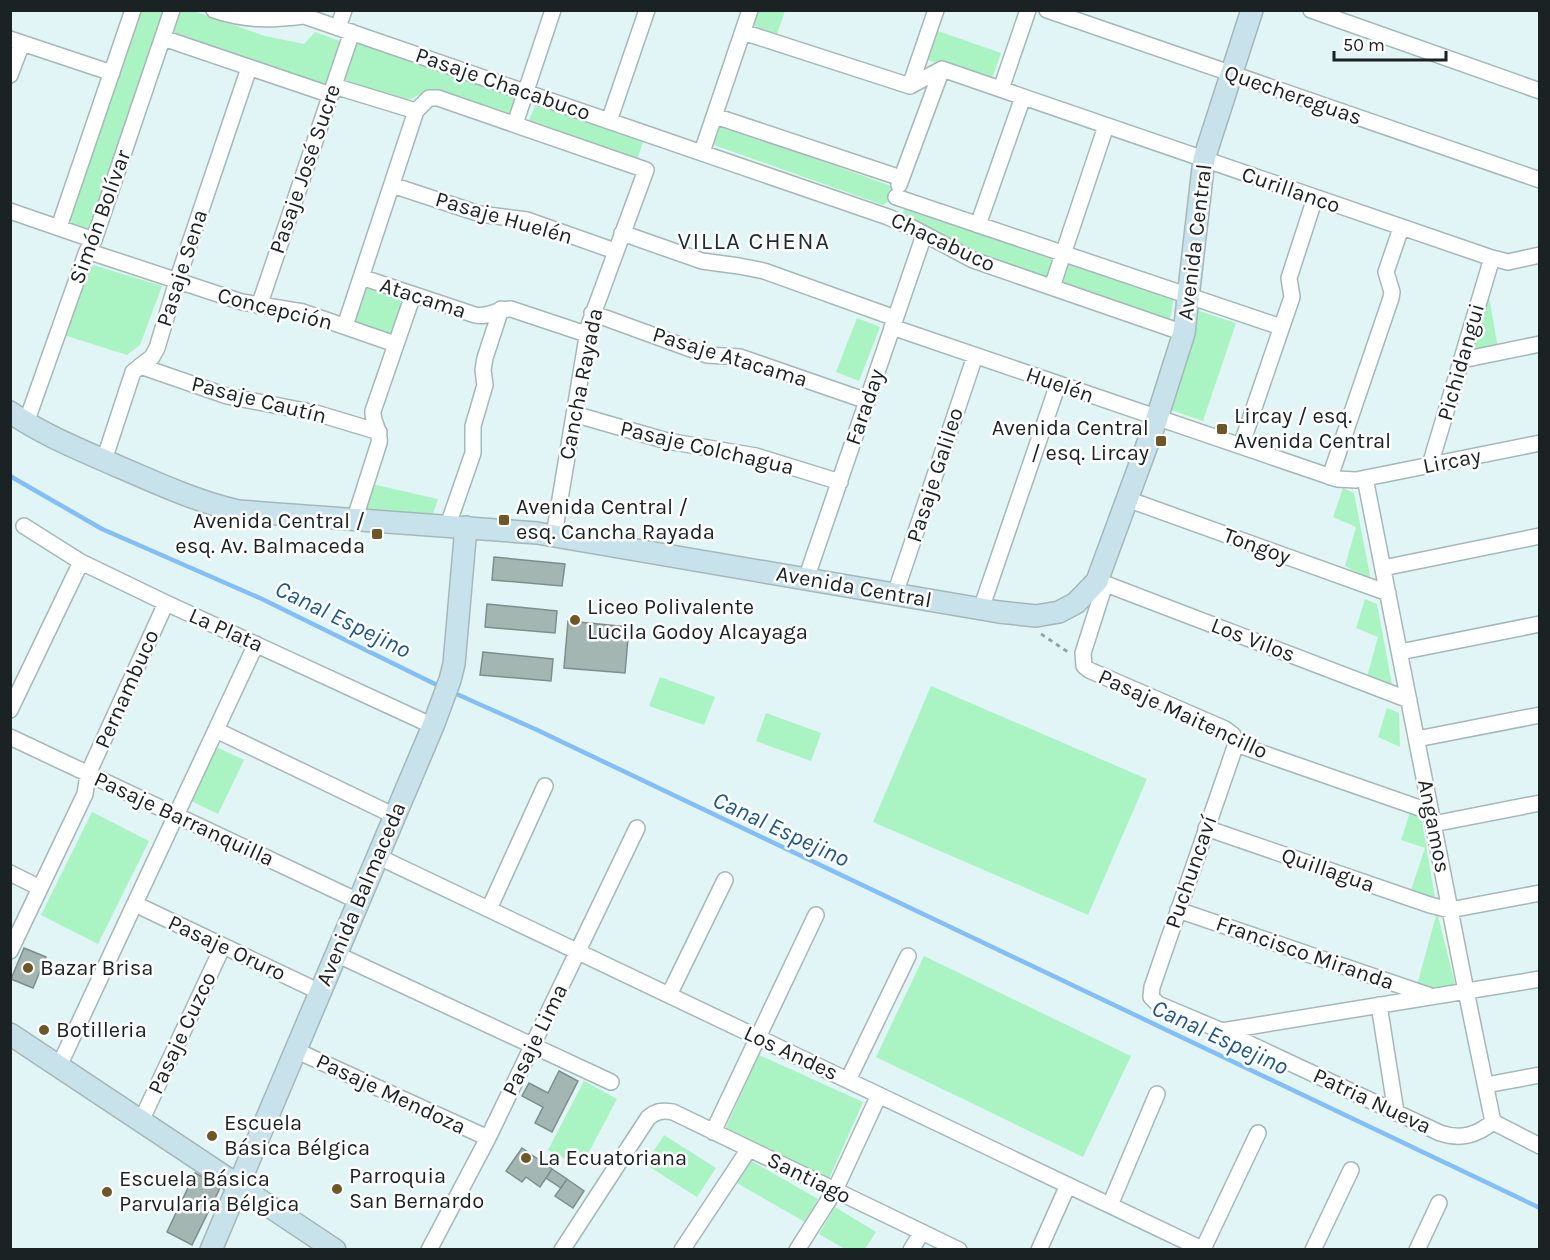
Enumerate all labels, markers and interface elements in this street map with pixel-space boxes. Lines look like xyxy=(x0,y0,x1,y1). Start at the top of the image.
scale bar xyxy=(1334,24,1446,62)
text: 50 m xyxy=(1343,34,1385,56)
street label: Pasaje Chacabuco xyxy=(412,42,594,126)
street label: Quechereguas xyxy=(1221,59,1365,131)
street label: Pasaje José Sucre xyxy=(264,81,346,257)
street label: Simón Bolívar xyxy=(64,147,136,287)
street label: Curillanco xyxy=(1238,161,1344,219)
street label: Avenida Central xyxy=(1173,162,1217,322)
street label: Pasaje Huelén xyxy=(432,186,576,250)
street label: Pasaje Sena xyxy=(151,206,213,330)
street label: Chacabuco xyxy=(887,207,999,277)
district label: VILLA CHENA xyxy=(677,227,831,255)
street label: Atacama xyxy=(377,272,469,324)
street label: Concepción xyxy=(215,282,335,336)
street label: Pichidangui xyxy=(1432,300,1490,424)
street label: Cancha Rayada xyxy=(554,306,608,462)
street label: Pasaje Atacama xyxy=(649,321,811,393)
street label: Huelén xyxy=(1023,361,1097,409)
street label: Faraday xyxy=(840,366,890,448)
street label: Pasaje Cautín xyxy=(189,371,329,429)
place label: Lircay / esq. Avenida Central xyxy=(1234,403,1391,454)
street label: Pasaje Galileo xyxy=(901,404,969,546)
street label: Pasaje Colchagua xyxy=(618,415,796,481)
place label: Avenida Central / esq. Lircay xyxy=(992,415,1149,466)
marker: Lircay / esq. Avenida Central xyxy=(1215,422,1229,436)
marker: Avenida Central / esq. Lircay xyxy=(1154,434,1168,448)
street label: Lircay xyxy=(1421,443,1483,479)
place label: Avenida Central / esq. Cancha Rayada xyxy=(516,494,715,545)
place label: Avenida Central / esq. Av. Balmaceda xyxy=(175,508,365,559)
marker: Avenida Central / esq. Cancha Rayada xyxy=(497,513,511,527)
street label: Tongoy xyxy=(1220,522,1294,570)
marker: Avenida Central / esq. Av. Balmaceda xyxy=(370,527,384,541)
street label: Avenida Central xyxy=(774,561,934,613)
water label: Canal Espejino xyxy=(271,574,415,664)
place label: Liceo Polivalente Lucila Godoy Alcayaga xyxy=(587,594,808,645)
street label: La Plata xyxy=(185,602,267,658)
street label: Los Vilos xyxy=(1207,612,1299,668)
marker: Liceo Polivalente Lucila Godoy Alcayaga xyxy=(568,613,582,627)
street label: Pernambuco xyxy=(89,626,165,752)
street label: Pasaje Maitencillo xyxy=(1094,663,1272,765)
street label: Pasaje Barranquilla xyxy=(90,766,278,872)
street label: Angamos xyxy=(1412,777,1456,875)
water label: Canal Espejino xyxy=(708,785,854,873)
street label: Avenida Balmaceda xyxy=(311,798,411,990)
street label: Puchuncaví xyxy=(1160,812,1223,932)
street label: Quillagua xyxy=(1278,842,1378,898)
street label: Pasaje Oruro xyxy=(164,909,290,987)
street label: Francisco Miranda xyxy=(1213,910,1397,996)
place label: Bazar Brisa xyxy=(40,955,153,981)
marker: Bazar Brisa xyxy=(21,961,35,975)
street label: Pasaje Cuzco xyxy=(142,968,222,1098)
street label: Pasaje Lima xyxy=(497,980,573,1100)
water label: Canal Espejino xyxy=(1147,993,1293,1081)
place label: Botilleria xyxy=(56,1017,147,1043)
street label: Los Andes xyxy=(740,1020,842,1086)
marker: Botilleria xyxy=(37,1023,51,1037)
street label: Pasaje Mendoza xyxy=(312,1048,470,1140)
street label: Patria Nueva xyxy=(1309,1062,1435,1140)
place label: Escuela Básica Bélgica xyxy=(224,1110,370,1161)
marker: Escuela Básica Bélgica xyxy=(205,1129,219,1143)
place label: La Ecuatoriana xyxy=(538,1145,687,1171)
street label: Santiago xyxy=(763,1147,855,1209)
marker: La Ecuatoriana xyxy=(519,1151,533,1165)
place label: Parroquia San Bernardo xyxy=(349,1163,484,1214)
place label: Escuela Básica Parvularia Bélgica xyxy=(119,1166,299,1217)
marker: Parroquia San Bernardo xyxy=(330,1182,344,1196)
marker: Escuela Básica Parvularia Bélgica xyxy=(100,1185,114,1199)

